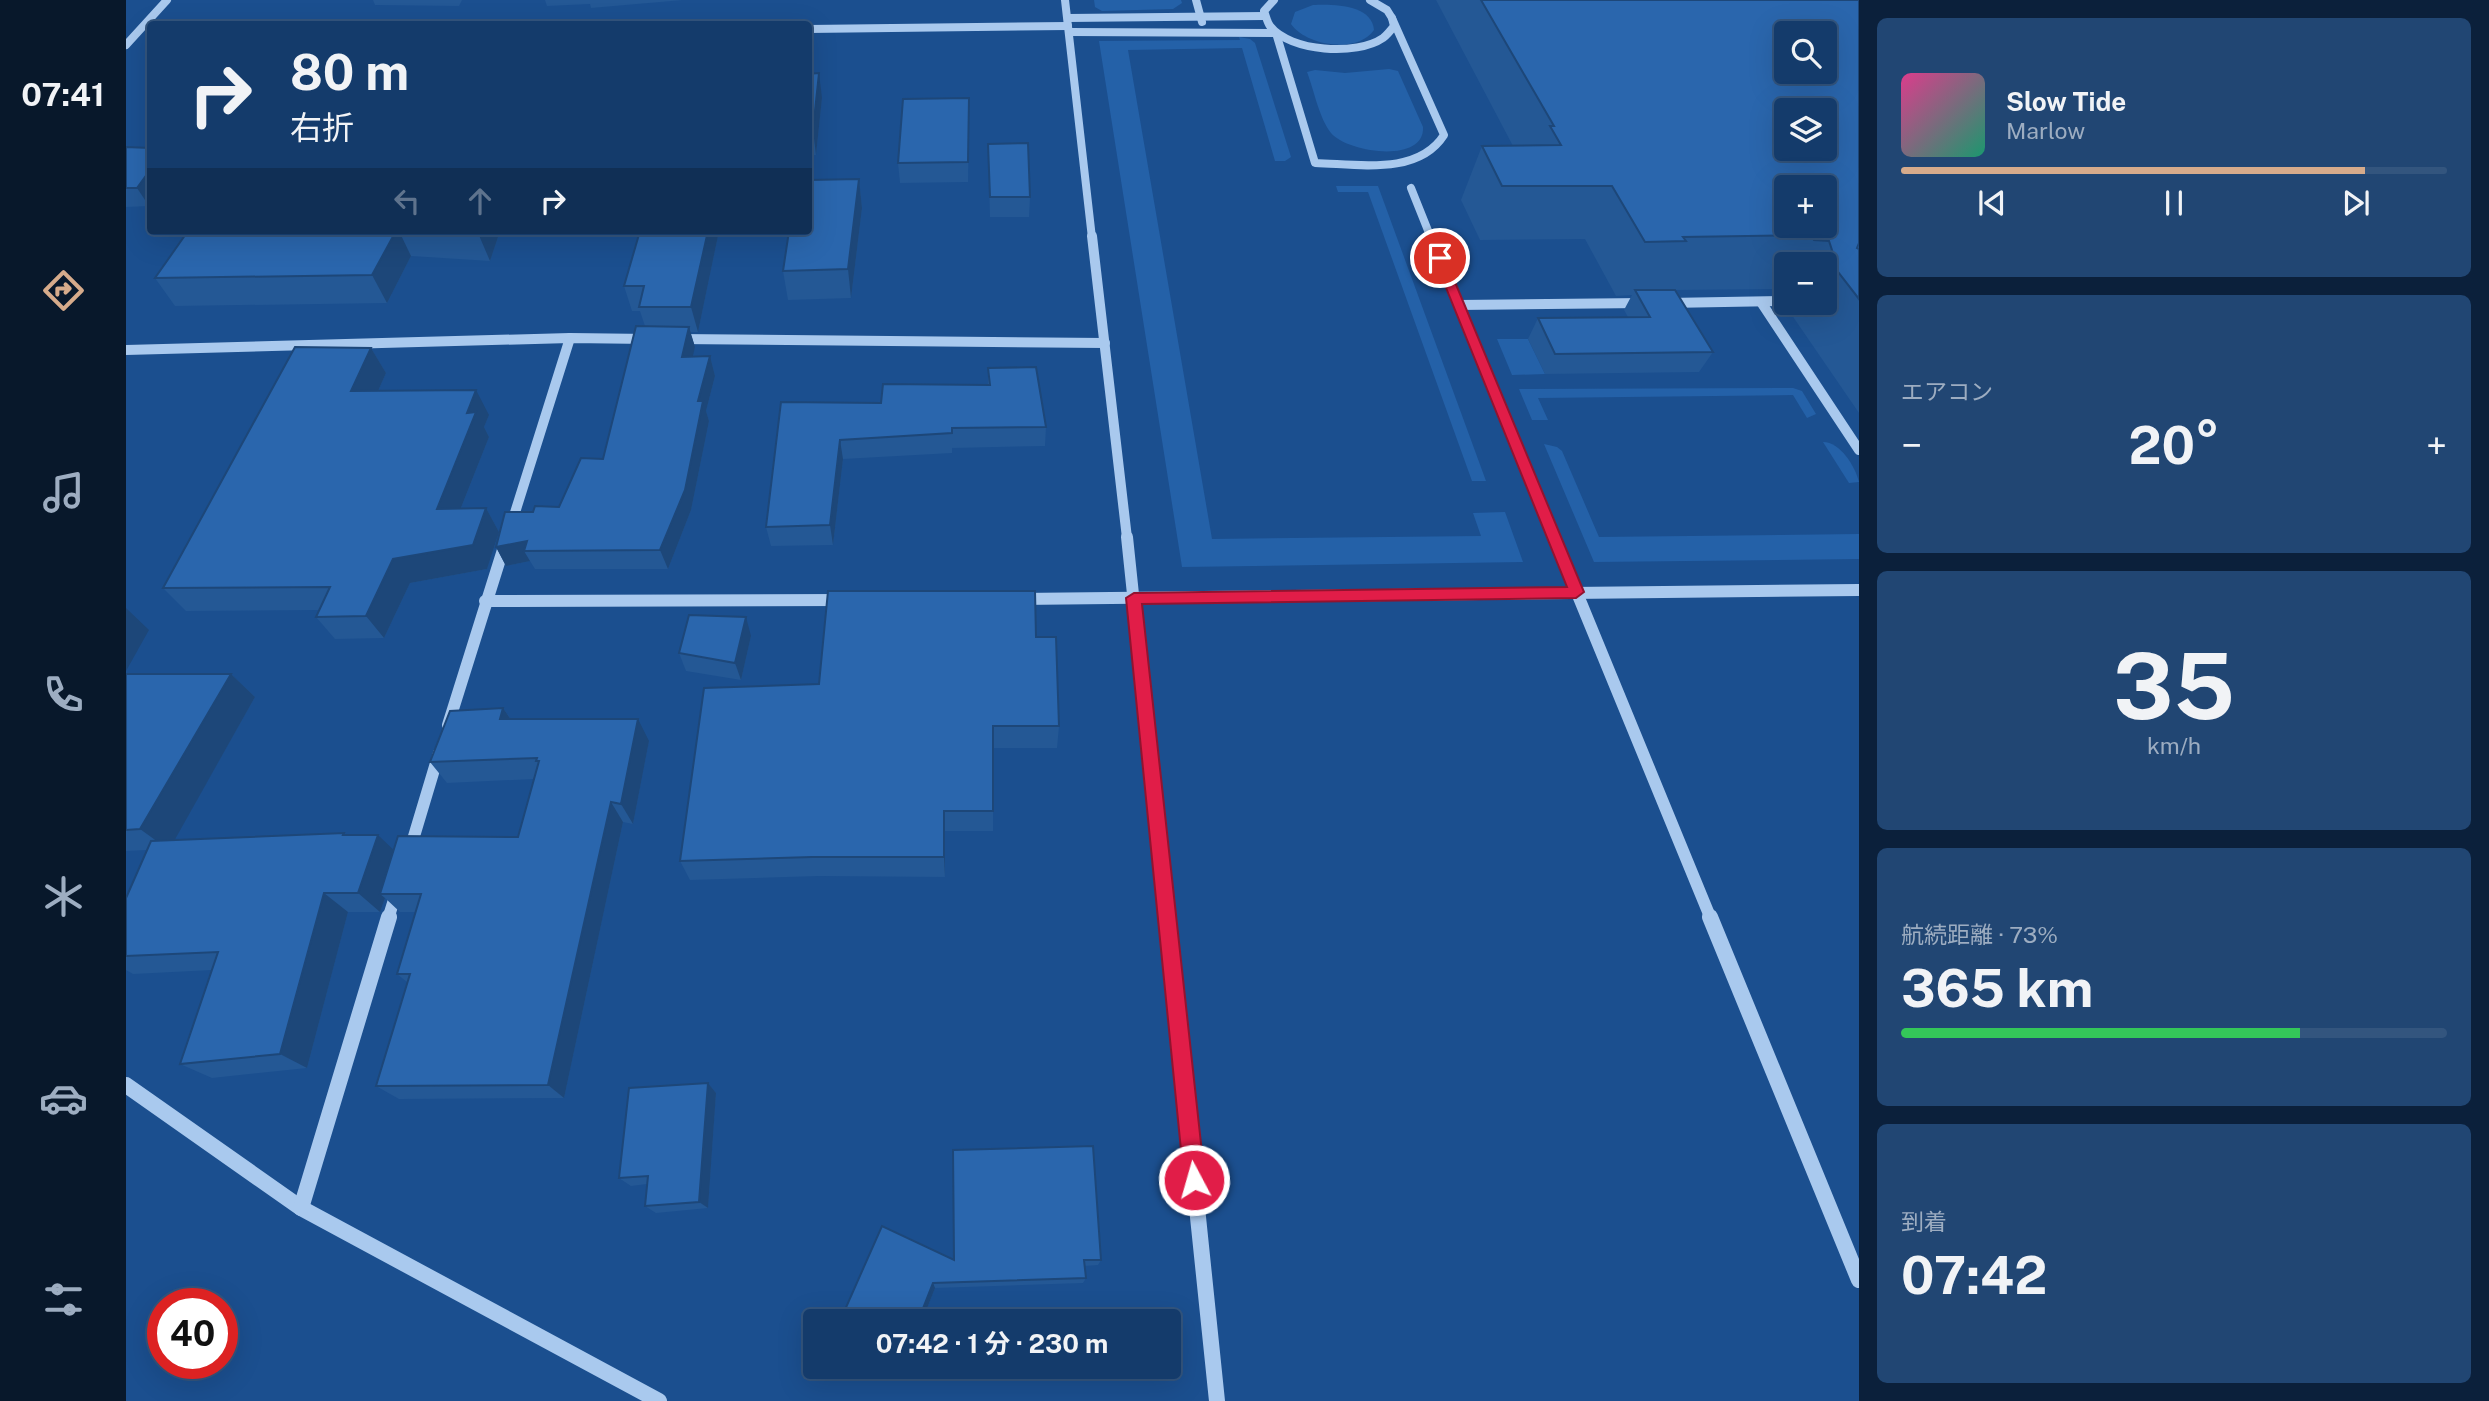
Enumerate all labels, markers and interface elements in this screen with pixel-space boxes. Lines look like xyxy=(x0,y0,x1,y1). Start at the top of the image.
map controls xyxy=(1774,21,1837,315)
button: search xyxy=(1774,21,1837,84)
text: 80 m xyxy=(290,43,409,101)
icon: right xyxy=(175,49,266,140)
text: 07:41 xyxy=(21,76,105,113)
text: Slow Tide xyxy=(2006,86,2126,117)
button: layers xyxy=(1774,98,1837,161)
text: 右折 xyxy=(290,109,354,146)
text: Marlow xyxy=(2006,117,2085,144)
button: + xyxy=(1774,175,1837,238)
icon: left xyxy=(388,182,426,220)
icon: ahead xyxy=(461,182,499,220)
icon: right xyxy=(534,182,572,220)
icon: previous xyxy=(1973,184,2011,222)
icon: pause xyxy=(2155,184,2193,222)
icon: next xyxy=(2337,184,2375,222)
pin xyxy=(1410,228,1470,288)
icon: arrive xyxy=(1421,239,1459,277)
button: − xyxy=(1774,252,1837,315)
icon: directions xyxy=(39,266,88,315)
text: エアコン xyxy=(1901,378,1993,405)
text: 20° xyxy=(2128,415,2220,476)
text: − xyxy=(1901,423,1922,468)
text: + xyxy=(2426,423,2447,468)
icon: music xyxy=(39,468,88,517)
text: 35 xyxy=(2113,633,2235,739)
icon: phone xyxy=(39,670,88,719)
text: km/h xyxy=(2147,732,2201,759)
icon: climate xyxy=(39,872,88,921)
text: 航続距離 · 73% xyxy=(1901,921,2058,948)
text: 365 km xyxy=(1901,958,2093,1019)
icon: car xyxy=(39,1074,88,1123)
position arrow xyxy=(1157,1143,1231,1217)
text: 到着 xyxy=(1901,1208,1947,1235)
text: 07:42 xyxy=(1901,1245,2047,1306)
icon: filters xyxy=(39,1275,88,1324)
speed limit sign: 40 xyxy=(147,1288,238,1379)
text: 07:42 · 1 分 · 230 m xyxy=(876,1328,1108,1359)

